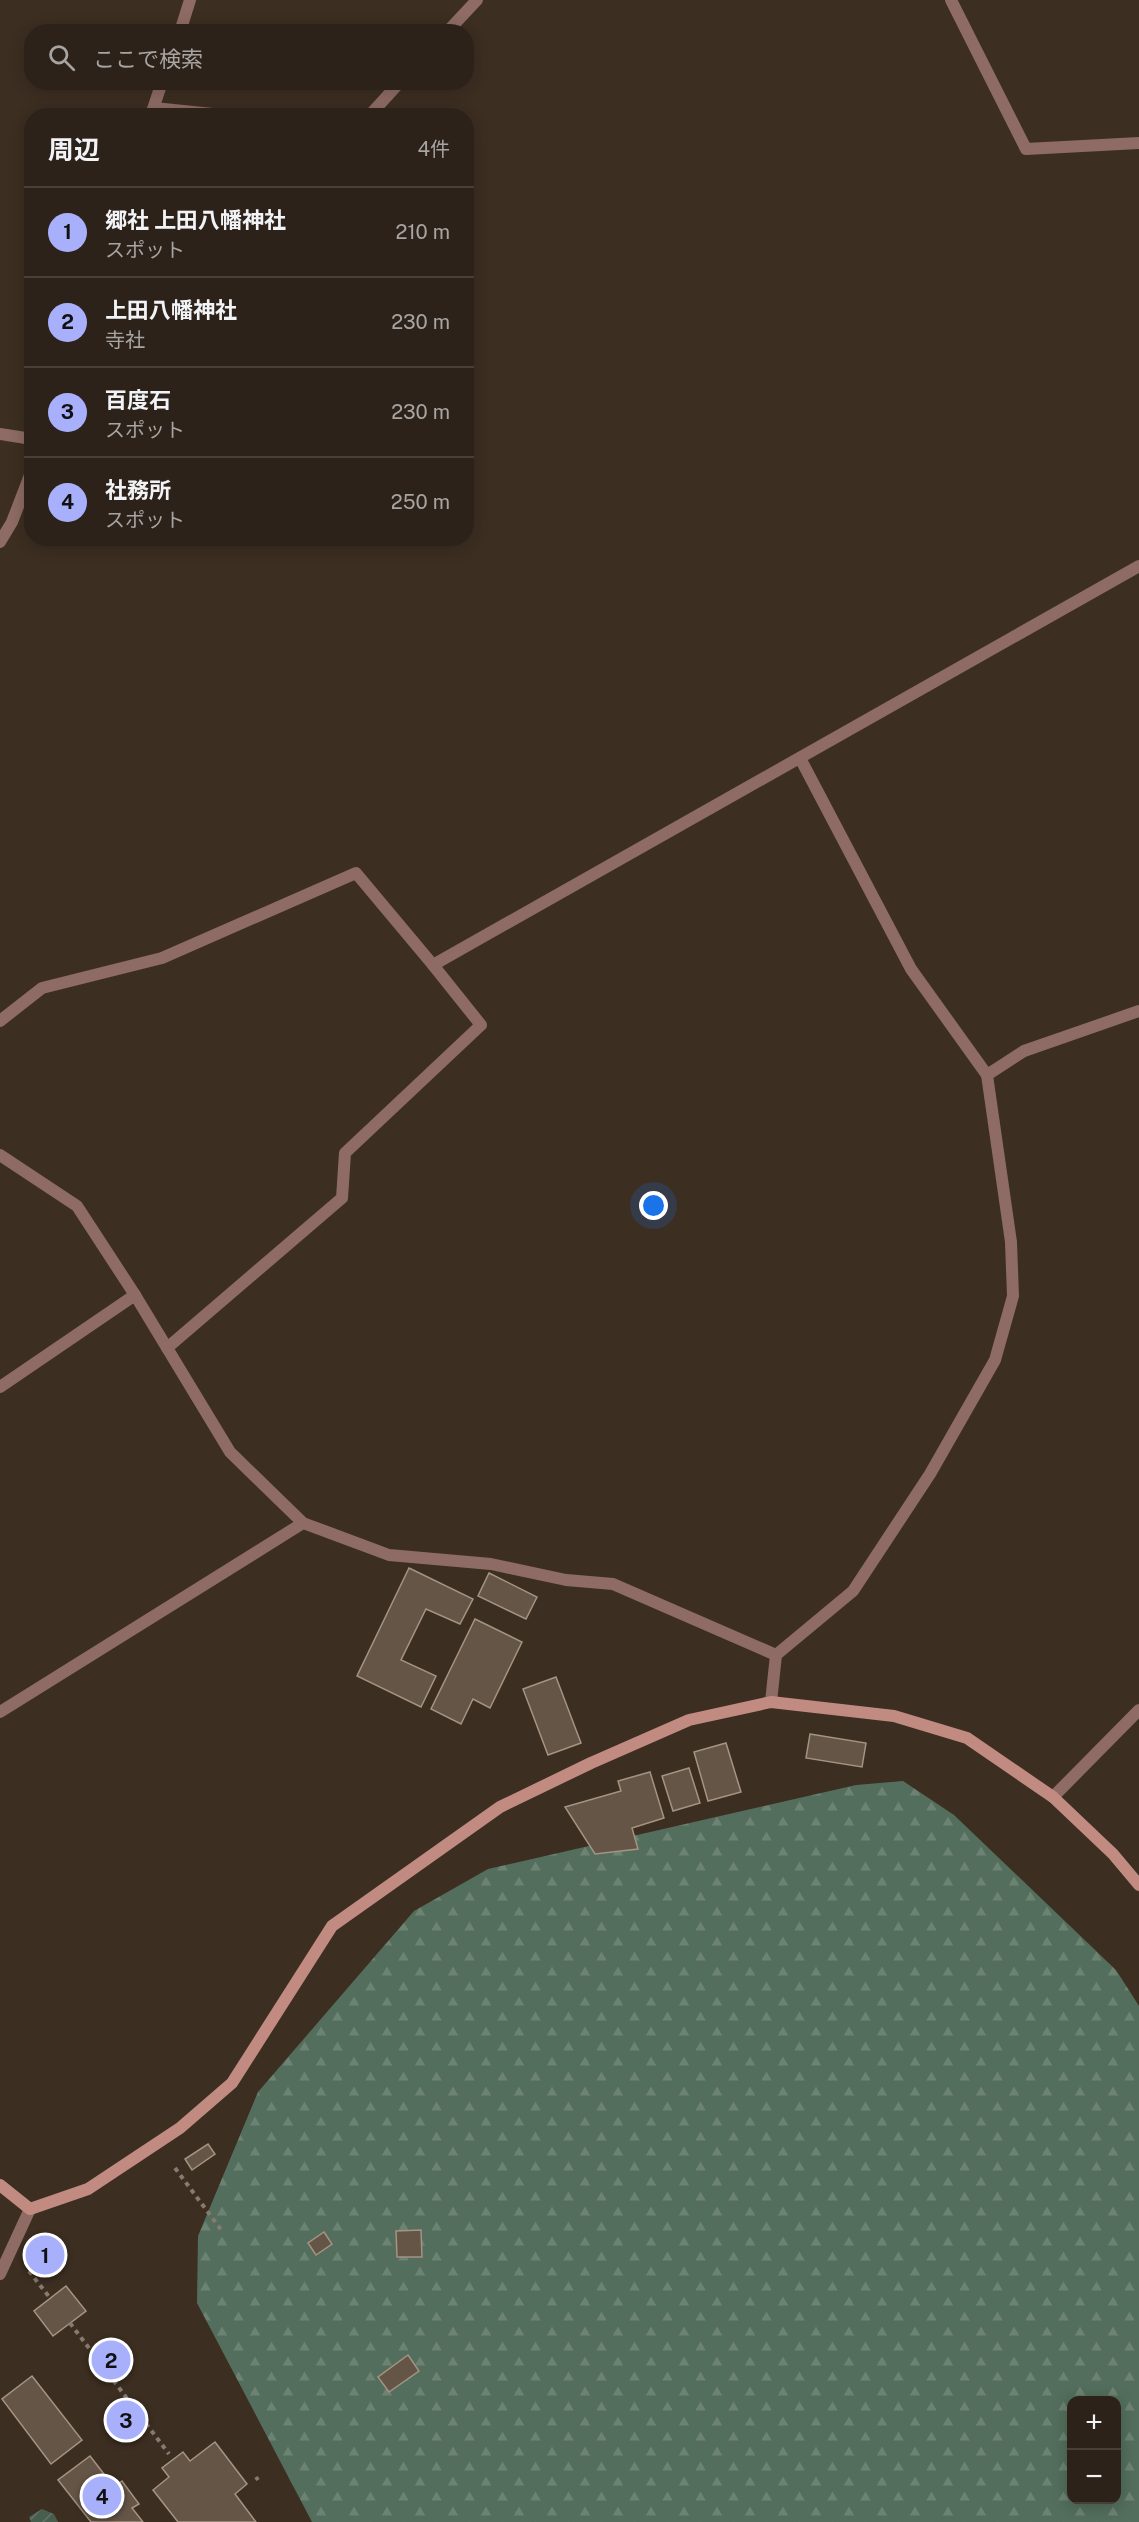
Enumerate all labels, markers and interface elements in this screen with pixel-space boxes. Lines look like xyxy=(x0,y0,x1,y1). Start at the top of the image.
search box xyxy=(24,24,474,90)
icon: search xyxy=(45,41,78,74)
text: ここで検索 xyxy=(93,46,203,72)
text: 周辺 xyxy=(48,134,100,165)
text: 4件 xyxy=(417,137,450,161)
text: 郷社 上田八幡神社 xyxy=(105,207,286,233)
text: 1 xyxy=(63,220,72,244)
text: 210 m xyxy=(396,220,450,244)
text: スポット xyxy=(105,238,185,262)
text: 上田八幡神社 xyxy=(105,297,237,323)
text: 2 xyxy=(61,310,74,334)
text: 230 m xyxy=(391,310,450,334)
text: 寺社 xyxy=(105,328,145,352)
text: 百度石 xyxy=(105,387,171,413)
text: 3 xyxy=(61,400,74,424)
text: 230 m xyxy=(391,400,450,424)
text: スポット xyxy=(105,418,185,442)
text: 社務所 xyxy=(105,477,171,503)
text: 4 xyxy=(61,490,74,514)
text: 250 m xyxy=(391,490,450,514)
text: スポット xyxy=(105,508,185,532)
your location xyxy=(639,1191,668,1220)
pin: 1 xyxy=(26,2232,64,2278)
pin: 2 xyxy=(92,2338,130,2382)
map controls xyxy=(1067,2396,1121,2504)
button: + xyxy=(1067,2396,1121,2450)
pin: 3 xyxy=(106,2398,146,2442)
button: − xyxy=(1067,2450,1121,2504)
pin: 4 xyxy=(82,2474,122,2518)

